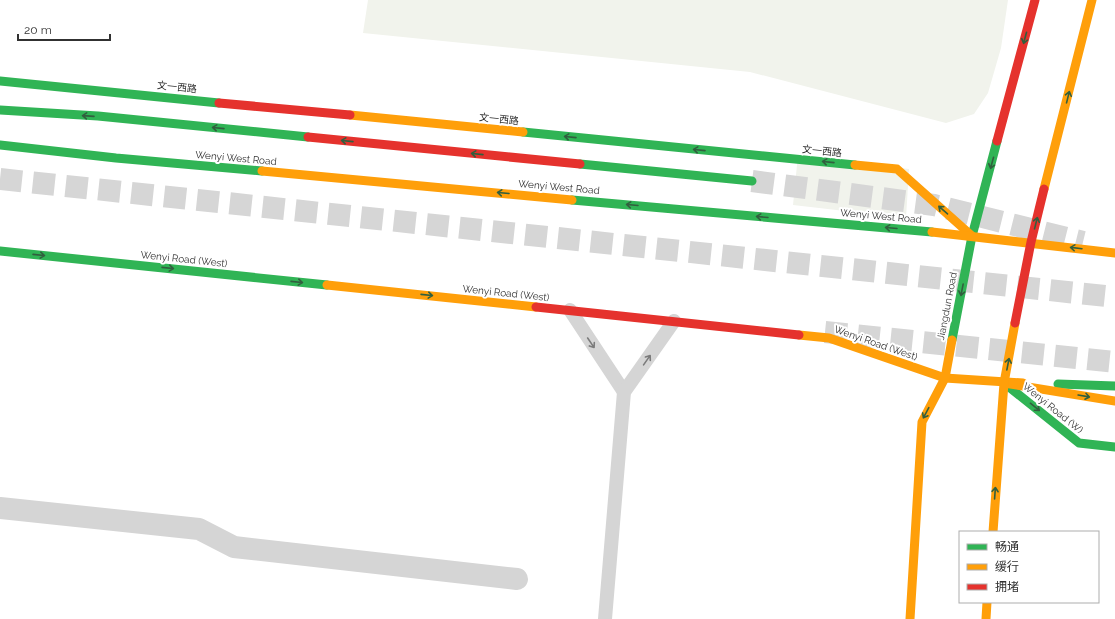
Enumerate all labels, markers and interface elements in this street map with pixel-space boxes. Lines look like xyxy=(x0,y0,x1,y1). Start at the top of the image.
scale bar xyxy=(18,16,110,42)
text: 20 m xyxy=(24,23,52,37)
one-way arrow xyxy=(1021,31,1028,44)
street label: 文一西路 xyxy=(157,79,197,95)
one-way arrow xyxy=(1065,90,1072,103)
street label: 文一西路 xyxy=(479,111,519,127)
one-way arrow xyxy=(82,112,95,119)
one-way arrow xyxy=(212,125,225,132)
one-way arrow xyxy=(564,133,577,141)
one-way arrow xyxy=(341,137,354,145)
street label: 文一西路 xyxy=(802,143,842,159)
one-way arrow xyxy=(693,146,706,153)
street label: Wenyi West Road xyxy=(195,149,277,167)
one-way arrow xyxy=(471,150,484,158)
one-way arrow xyxy=(987,157,995,170)
one-way arrow xyxy=(822,159,835,166)
street label: Wenyi West Road xyxy=(518,178,600,196)
one-way arrow xyxy=(497,190,510,197)
one-way arrow xyxy=(626,201,639,209)
one-way arrow xyxy=(938,205,948,214)
street label: Wenyi West Road xyxy=(840,207,922,225)
one-way arrow xyxy=(756,213,769,220)
one-way arrow xyxy=(1032,216,1040,229)
one-way arrow xyxy=(885,225,898,232)
one-way arrow xyxy=(1070,244,1083,252)
street label: Wenyi Road (West) xyxy=(140,249,228,269)
one-way arrow xyxy=(32,251,45,258)
one-way arrow xyxy=(161,264,174,272)
street label: Jiangdun Road xyxy=(935,271,959,341)
one-way arrow xyxy=(290,278,303,286)
street label: Wenyi Road (West) xyxy=(462,283,550,303)
one-way arrow xyxy=(957,283,965,296)
one-way arrow xyxy=(420,292,433,299)
street label: Wenyi Road (West) xyxy=(833,324,919,363)
one-way arrow xyxy=(587,337,595,348)
one-way arrow xyxy=(643,355,651,366)
one-way arrow xyxy=(1004,358,1012,371)
street label: Wenyi Road (W) xyxy=(1021,380,1085,436)
one-way arrow xyxy=(1077,392,1090,400)
one-way arrow xyxy=(1029,403,1040,412)
one-way arrow xyxy=(922,407,930,419)
one-way arrow xyxy=(992,487,999,500)
legend xyxy=(959,531,1099,603)
text: 畅通 xyxy=(995,540,1019,554)
text: 缓行 xyxy=(995,560,1019,574)
text: 拥堵 xyxy=(995,580,1019,594)

